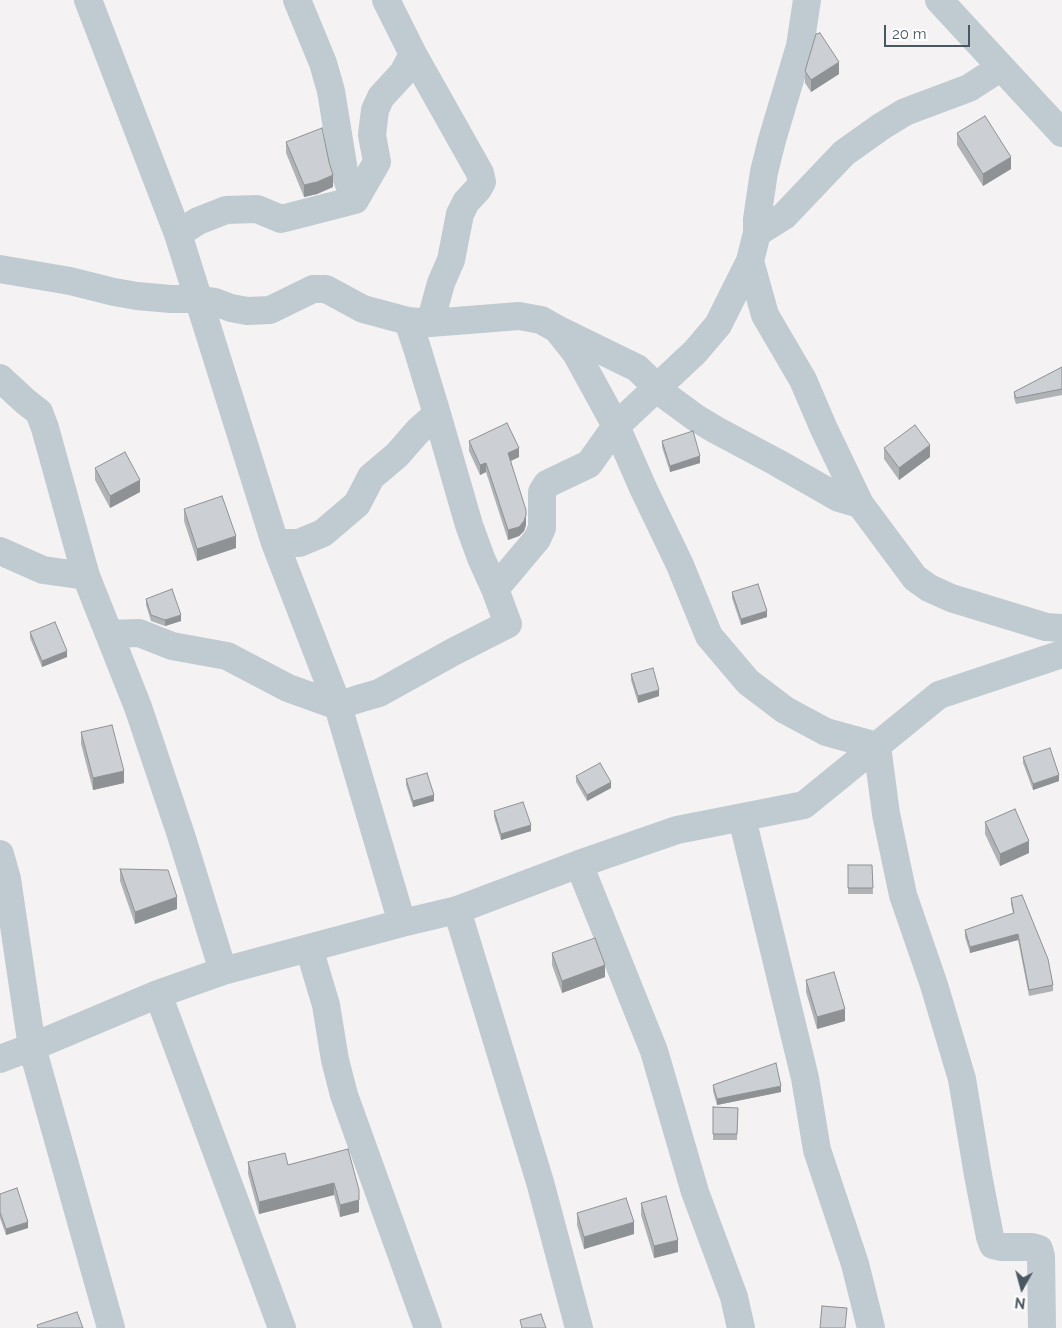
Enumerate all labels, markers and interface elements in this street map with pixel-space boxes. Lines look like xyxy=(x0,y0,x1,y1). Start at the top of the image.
scale bar xyxy=(887,15,973,47)
text: 20 m xyxy=(892,25,927,43)
north arrow xyxy=(997,1263,1047,1313)
text: N xyxy=(1014,1294,1026,1311)

